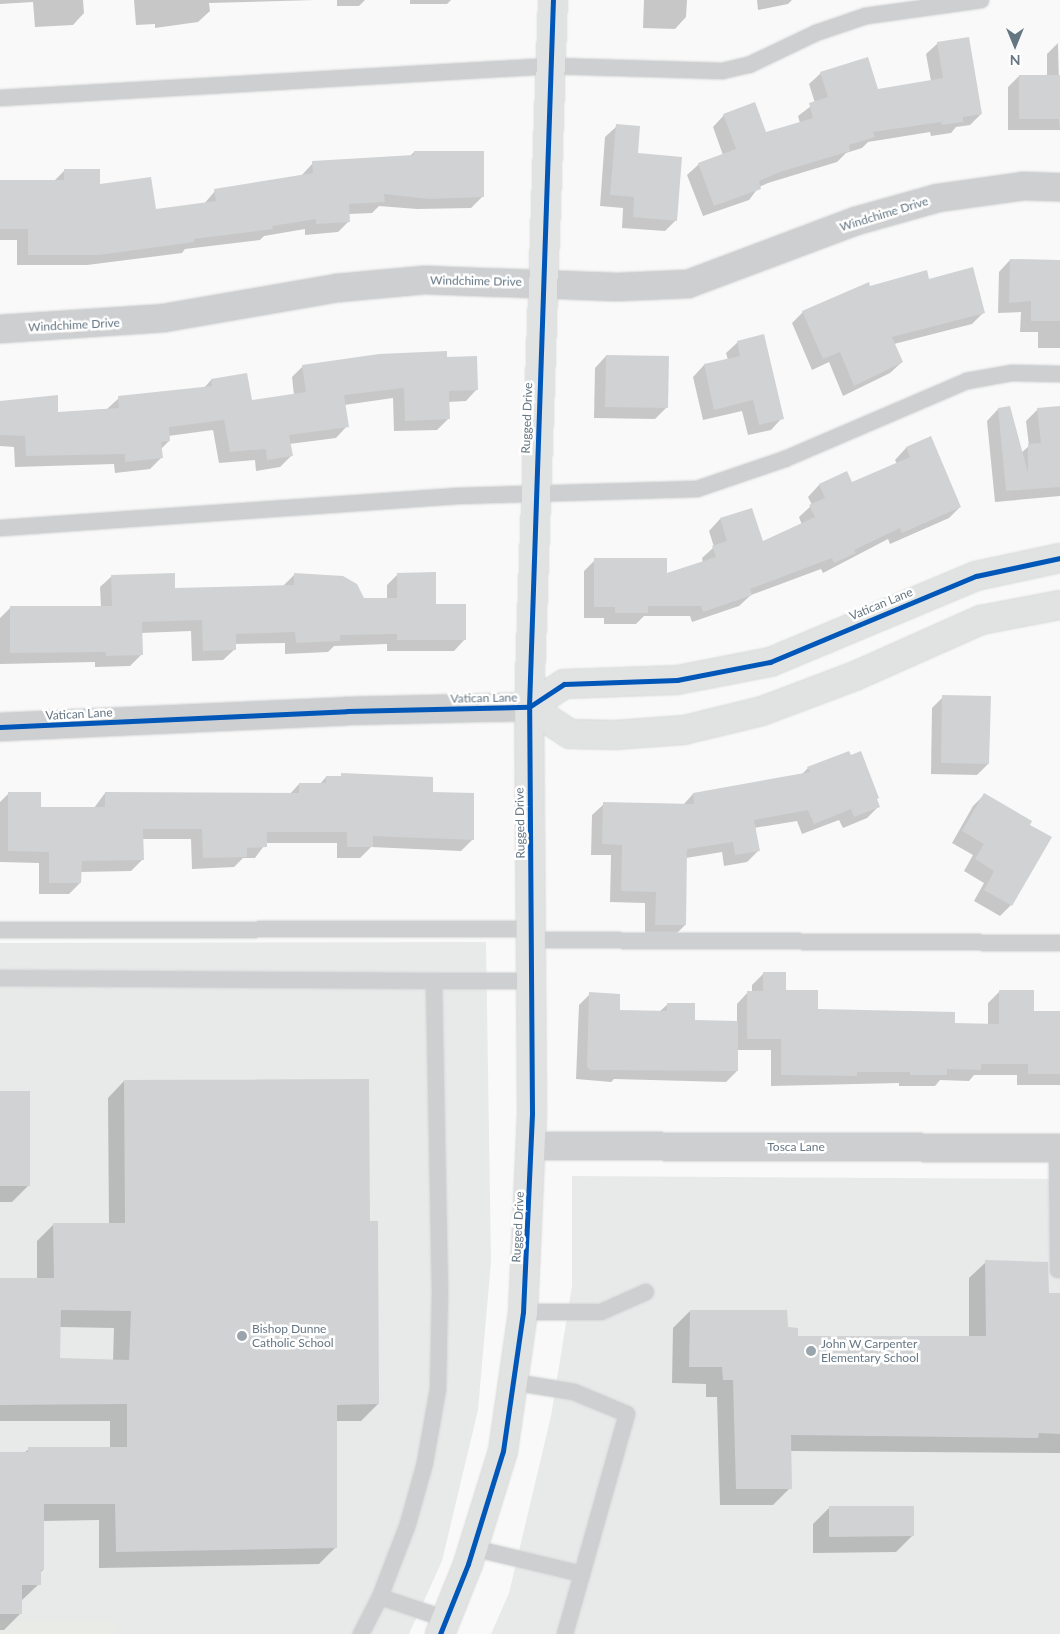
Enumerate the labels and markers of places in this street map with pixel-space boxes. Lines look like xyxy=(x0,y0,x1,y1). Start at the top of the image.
place label: Bishop Dunne Catholic School xyxy=(252,1322,334,1350)
marker: Bishop Dunne Catholic School xyxy=(236,1330,248,1342)
place label: John W Carpenter Elementary School xyxy=(821,1337,919,1365)
marker: John W Carpenter Elementary School xyxy=(805,1345,817,1357)

